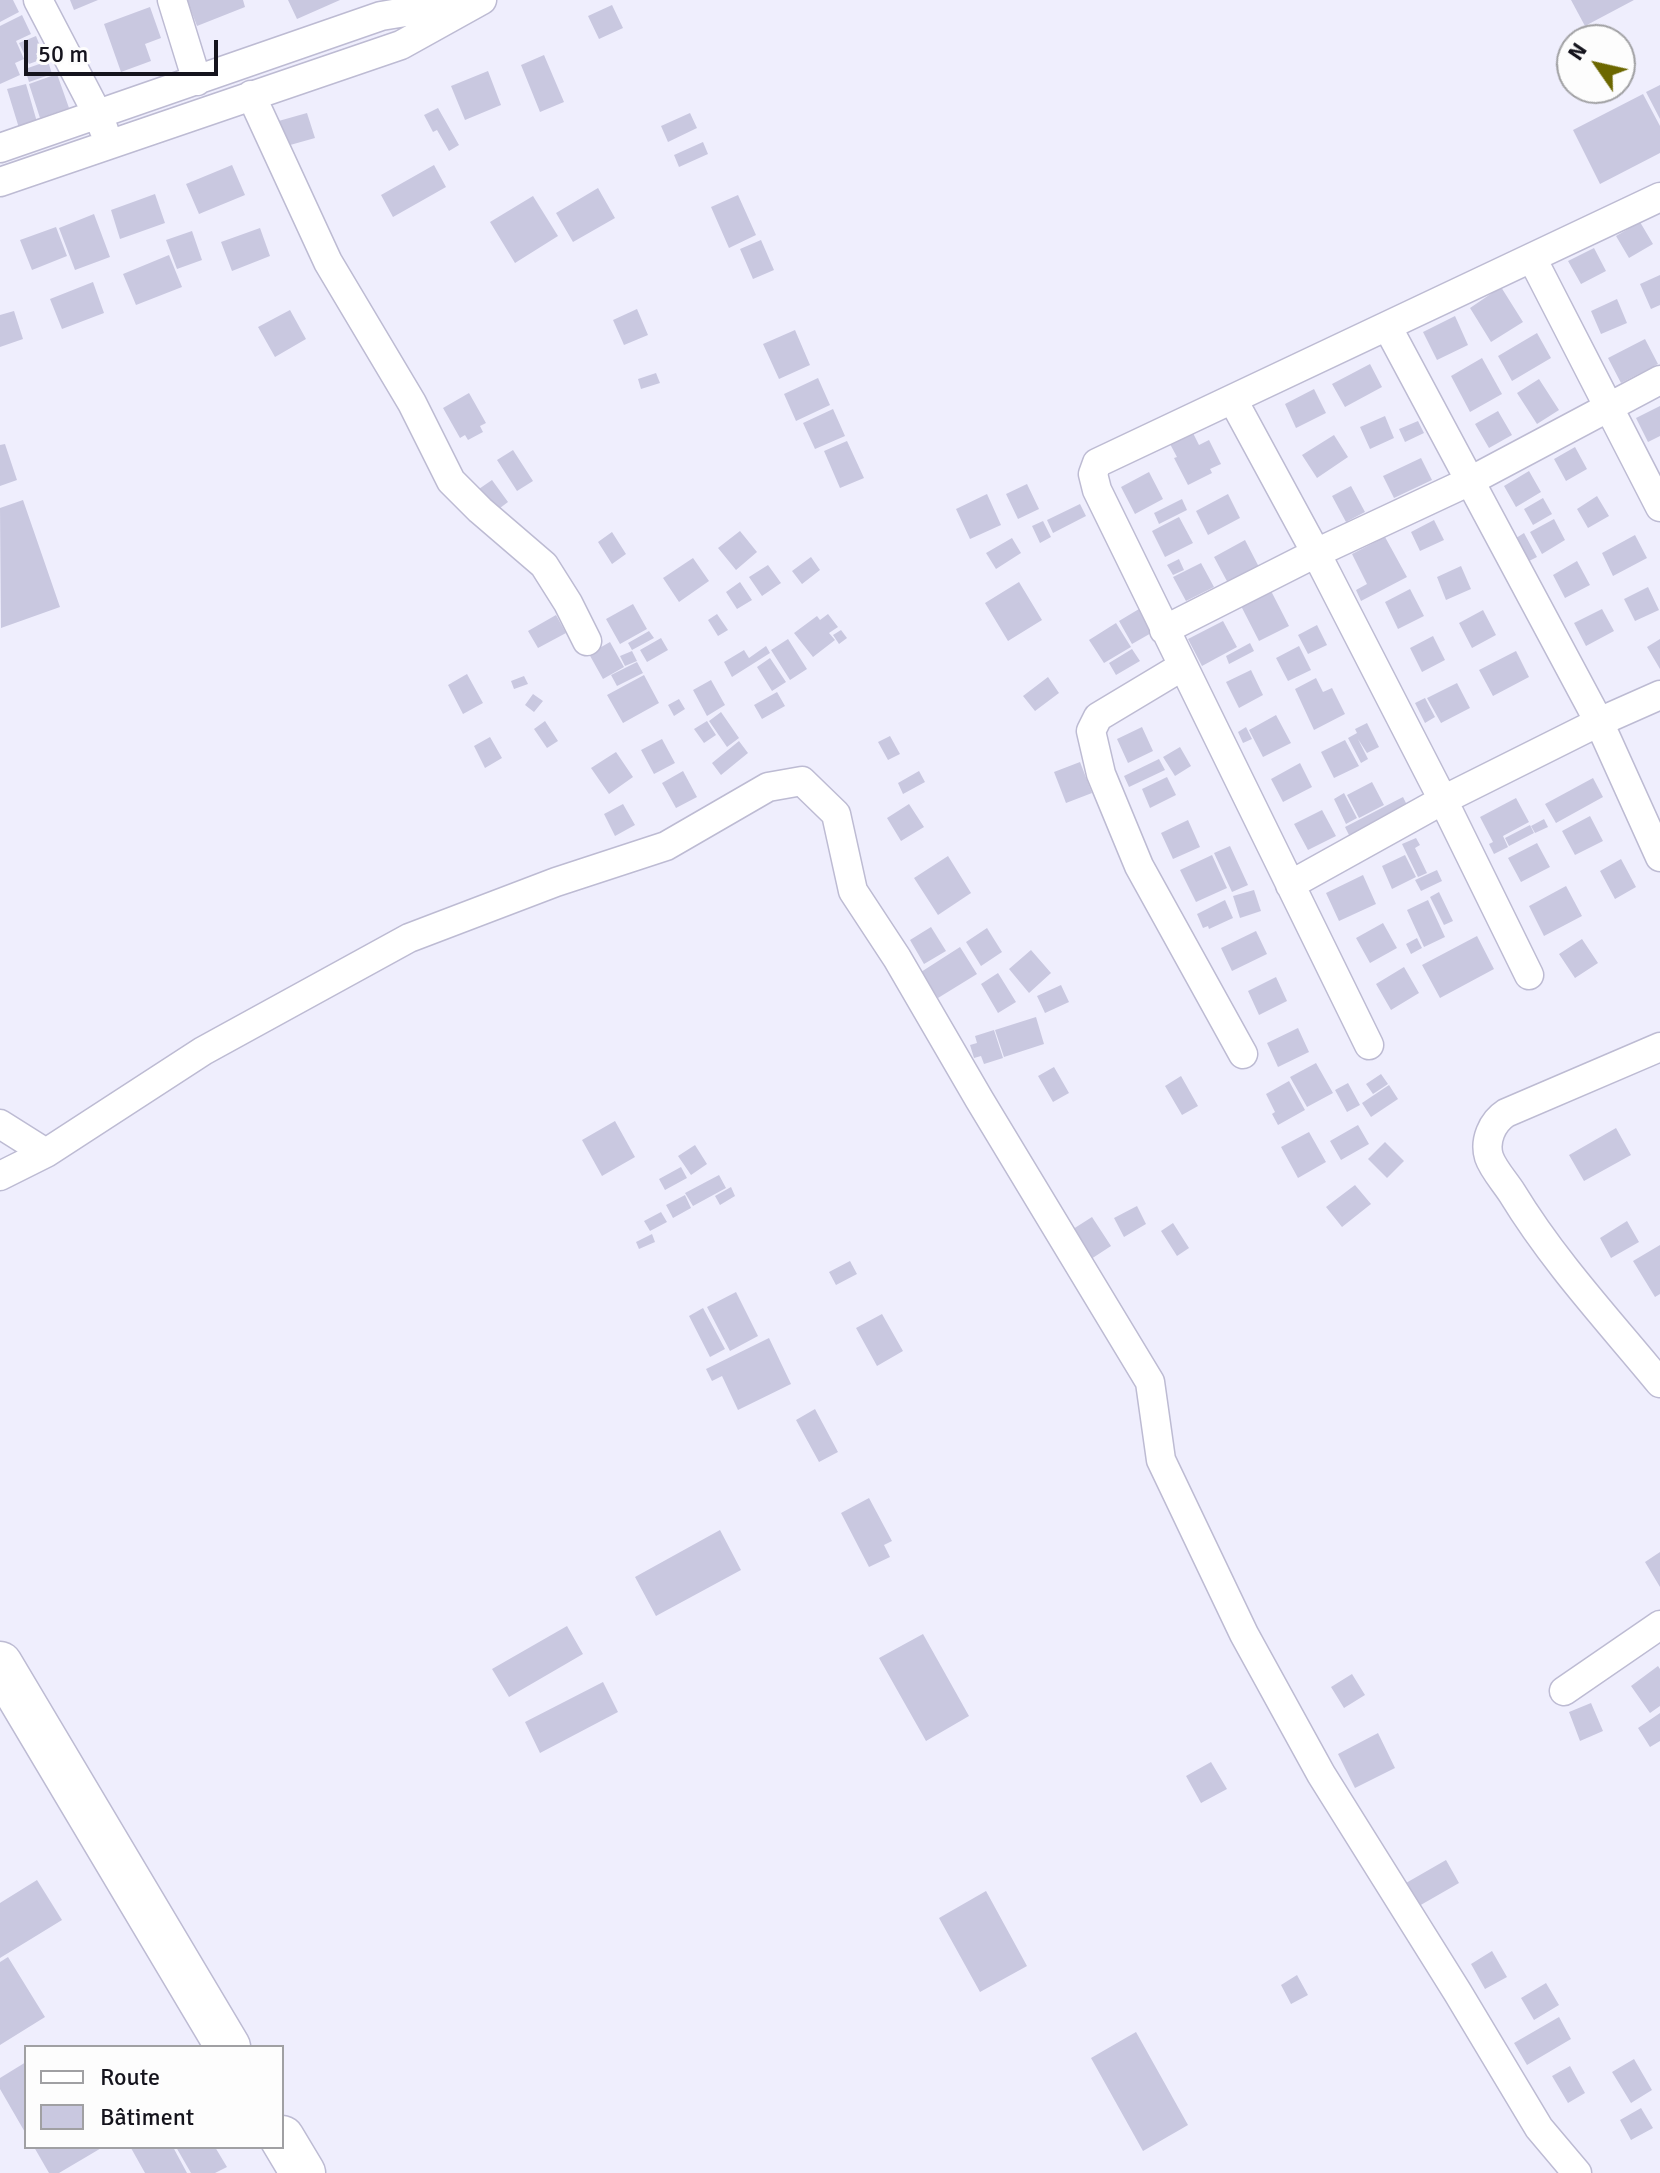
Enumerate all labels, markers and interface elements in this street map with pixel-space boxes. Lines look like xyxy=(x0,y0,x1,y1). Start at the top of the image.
scale bar xyxy=(28,24,222,74)
north arrow xyxy=(1556,24,1636,104)
text: N xyxy=(1562,38,1593,65)
text: 50 m xyxy=(38,39,88,69)
legend xyxy=(24,2045,284,2149)
text: Route xyxy=(100,2062,160,2092)
text: Bâtiment xyxy=(100,2102,194,2132)

